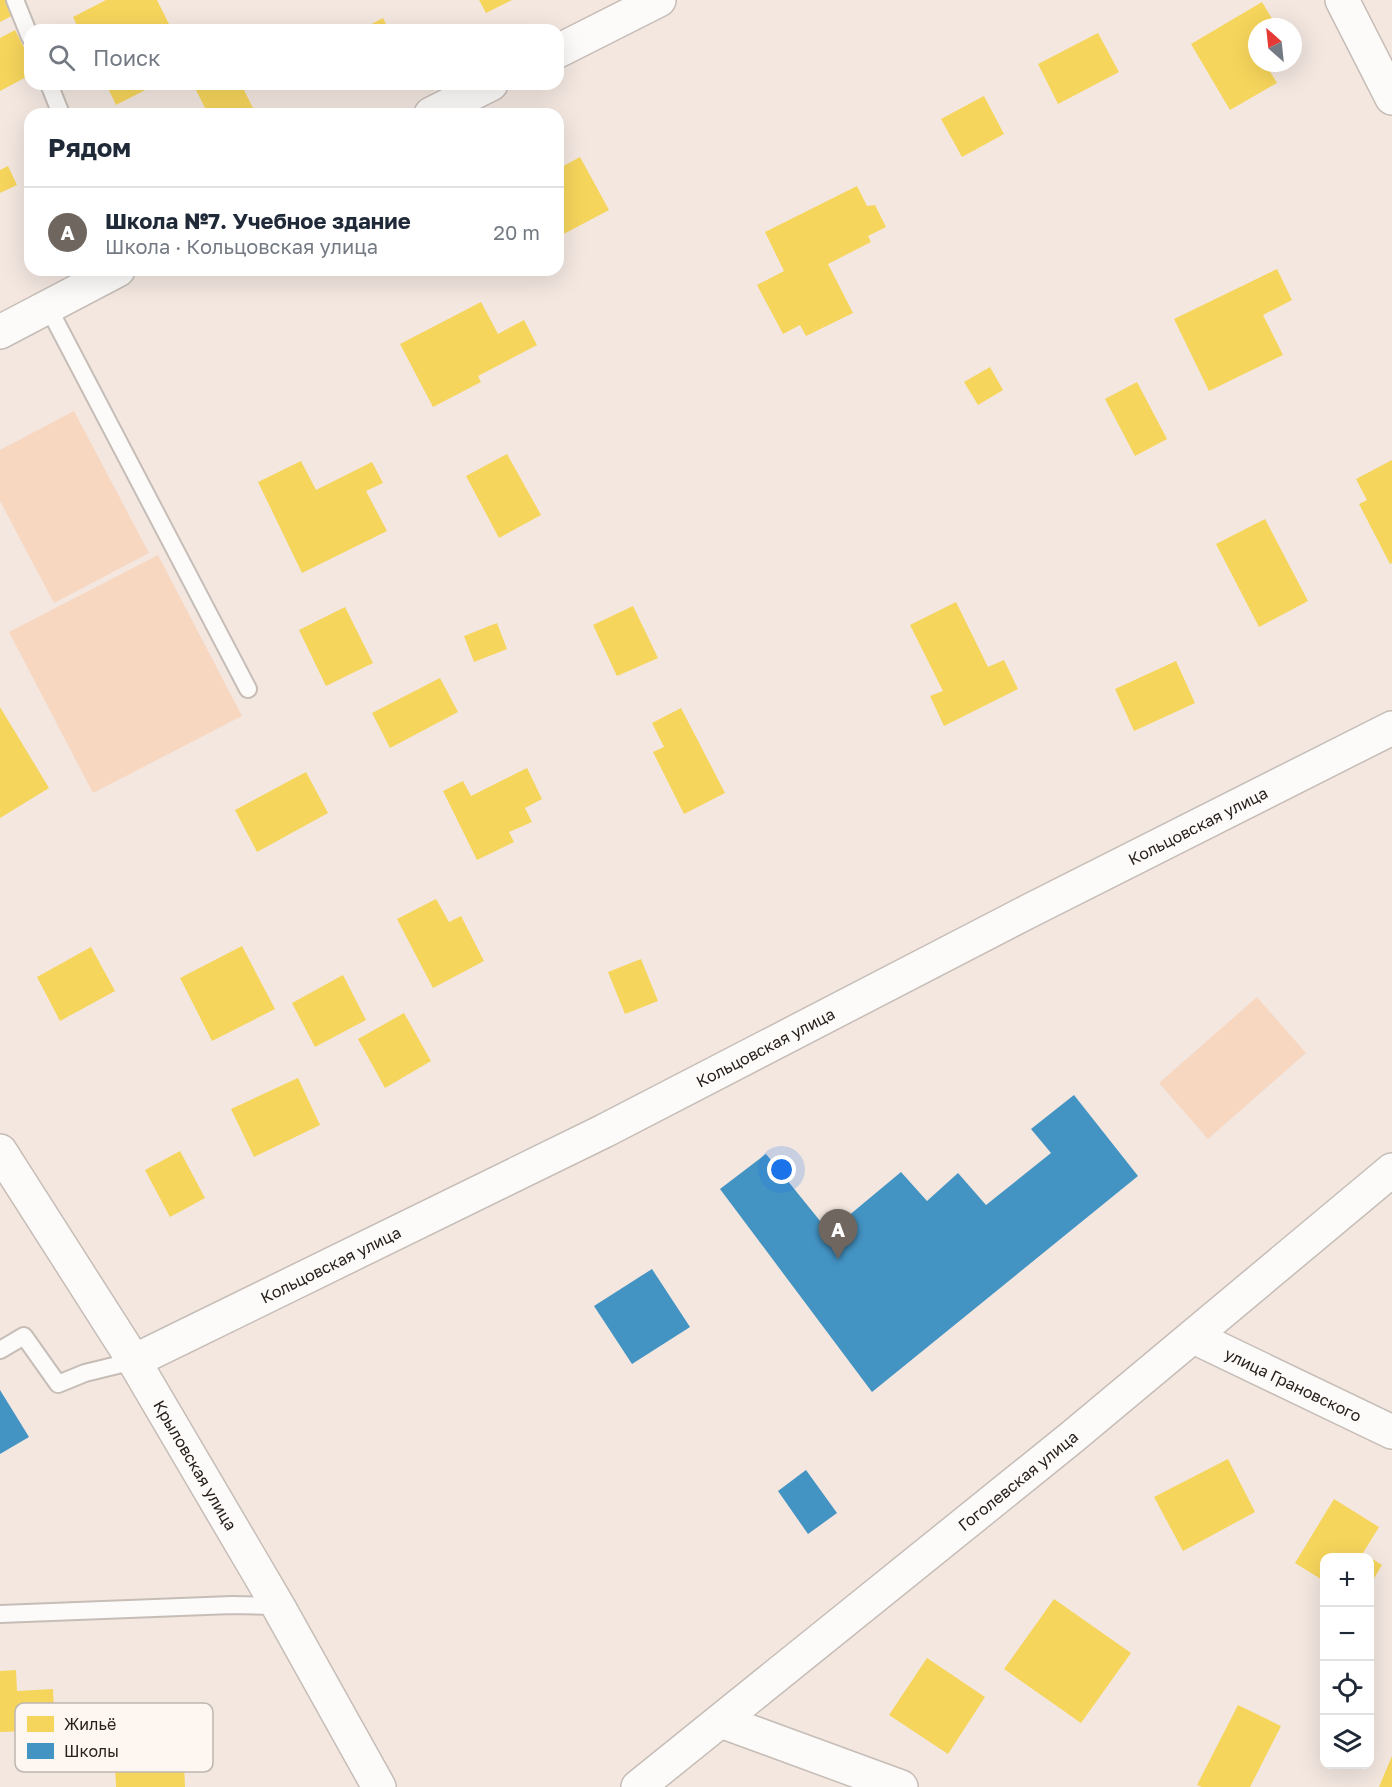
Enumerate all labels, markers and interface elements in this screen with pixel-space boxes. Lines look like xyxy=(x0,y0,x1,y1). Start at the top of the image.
north arrow xyxy=(1248,18,1302,72)
search box xyxy=(24,24,564,90)
icon: search xyxy=(45,41,78,74)
text: Поиск xyxy=(93,44,161,71)
text: Рядом xyxy=(48,132,131,163)
text: Школа №7. Учебное здание xyxy=(105,207,411,234)
text: A xyxy=(60,220,75,244)
text: 20 m xyxy=(493,220,540,244)
text: Школа · Кольцовская улица xyxy=(105,234,378,258)
street label: Кольцовская улица xyxy=(1125,782,1271,869)
street label: Кольцовская улица xyxy=(693,1003,838,1092)
your location xyxy=(767,1155,796,1184)
pin: A xyxy=(818,1210,858,1259)
street label: Кольцовская улица xyxy=(257,1222,404,1307)
street label: улица Грановского xyxy=(1221,1343,1365,1426)
street label: Крыловская улица xyxy=(149,1397,241,1534)
street label: Гоголевская улица xyxy=(954,1427,1082,1535)
map controls xyxy=(1320,1553,1374,1769)
button: + xyxy=(1320,1553,1374,1607)
button: − xyxy=(1320,1607,1374,1661)
button: locate xyxy=(1320,1661,1374,1715)
legend xyxy=(15,1703,213,1772)
text: Жильё xyxy=(64,1714,116,1734)
button: layers xyxy=(1320,1715,1374,1769)
text: Школы xyxy=(64,1741,119,1761)

